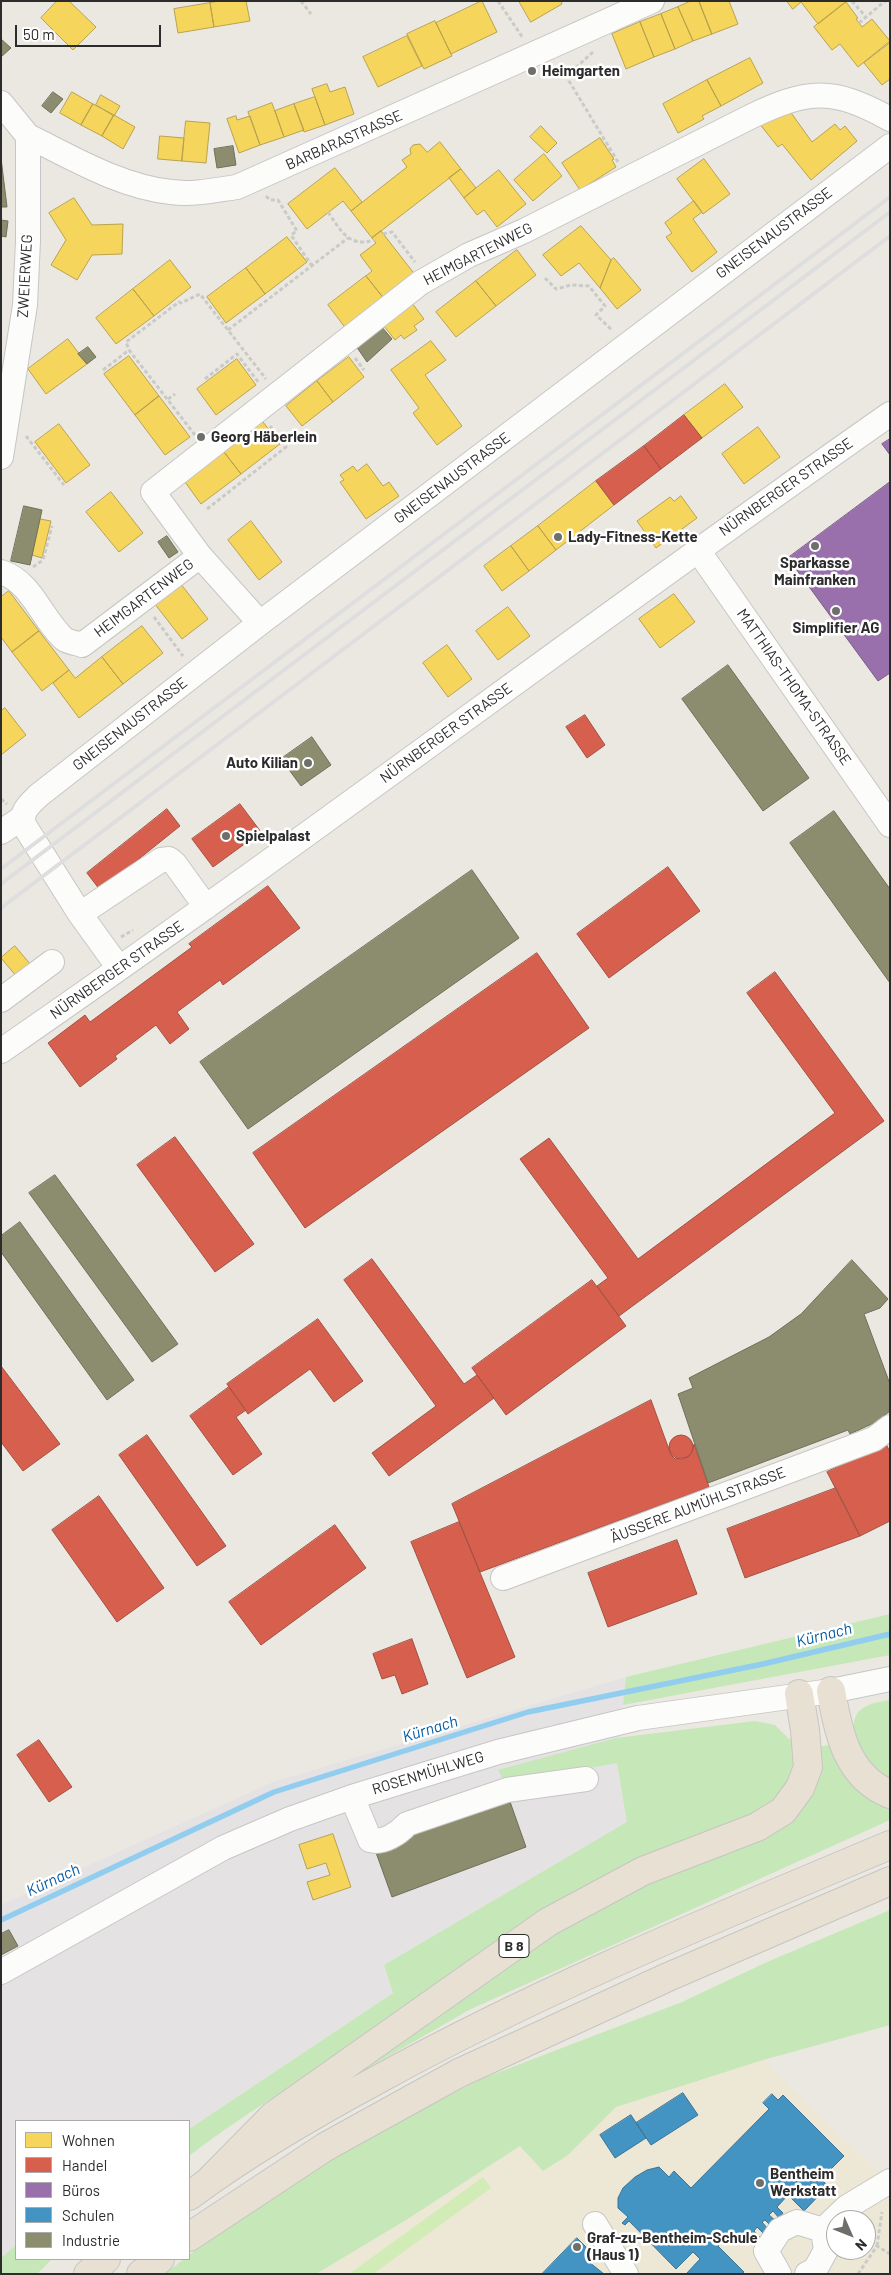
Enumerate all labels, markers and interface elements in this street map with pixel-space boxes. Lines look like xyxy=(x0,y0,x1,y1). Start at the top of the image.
scale bar xyxy=(18,15,164,47)
text: 50 m xyxy=(23,25,55,43)
place label: Heimgarten xyxy=(542,62,620,80)
marker: Heimgarten xyxy=(526,65,538,77)
street label: BARBARASTRASSE xyxy=(283,106,405,174)
street label: GNEISENAUSTRASSE xyxy=(712,183,836,283)
street label: HEIMGARTENWEG xyxy=(420,219,536,289)
street label: ZWEIERWEG xyxy=(14,234,36,318)
place label: Georg Häberlein xyxy=(211,428,317,446)
street label: GNEISENAUSTRASSE xyxy=(390,428,514,528)
marker: Georg Häberlein xyxy=(195,431,207,443)
street label: NÜRNBERGER STRASSE xyxy=(716,434,856,540)
place label: Lady-Fitness-Kette xyxy=(568,528,698,546)
marker: Lady-Fitness-Kette xyxy=(552,531,564,543)
marker: Sparkasse Mainfranken xyxy=(809,540,821,552)
place label: Sparkasse Mainfranken xyxy=(774,554,856,589)
street label: HEIMGARTENWEG xyxy=(91,555,197,641)
street label: MATTHIAS-THOMA-STRASSE xyxy=(733,605,855,769)
marker: Simplifier AG xyxy=(830,605,842,617)
place label: Simplifier AG xyxy=(793,619,879,637)
street label: GNEISENAUSTRASSE xyxy=(69,674,191,774)
street label: NÜRNBERGER STRASSE xyxy=(376,679,516,787)
place label: Auto Kilian xyxy=(226,754,298,772)
marker: Auto Kilian xyxy=(302,757,314,769)
place label: Spielpalast xyxy=(236,827,310,845)
marker: Spielpalast xyxy=(220,830,232,842)
street label: NÜRNBERGER STRASSE xyxy=(47,917,187,1023)
street label: ÄUSSERE AUMÜHLSTRASSE xyxy=(608,1463,788,1547)
water label: Kürnach xyxy=(794,1619,854,1651)
water label: Kürnach xyxy=(400,1712,460,1746)
street label: ROSENMÜHLWEG xyxy=(370,1747,486,1799)
water label: Kürnach xyxy=(23,1859,83,1901)
road number: B 8 xyxy=(499,1934,529,1958)
legend xyxy=(15,2120,190,2260)
text: Wohnen xyxy=(62,2131,115,2149)
text: Handel xyxy=(62,2156,107,2174)
place label: Bentheim Werkstatt xyxy=(770,2165,836,2200)
marker: Bentheim Werkstatt xyxy=(754,2177,766,2189)
text: Büros xyxy=(62,2181,100,2199)
text: Schulen xyxy=(62,2206,114,2224)
north arrow xyxy=(826,2210,876,2260)
place label: Graf-zu-Bentheim-Schule (Haus 1) xyxy=(587,2229,758,2264)
text: Industrie xyxy=(62,2231,120,2249)
text: N xyxy=(852,2236,871,2254)
marker: Graf-zu-Bentheim-Schule (Haus 1) xyxy=(571,2241,583,2253)

